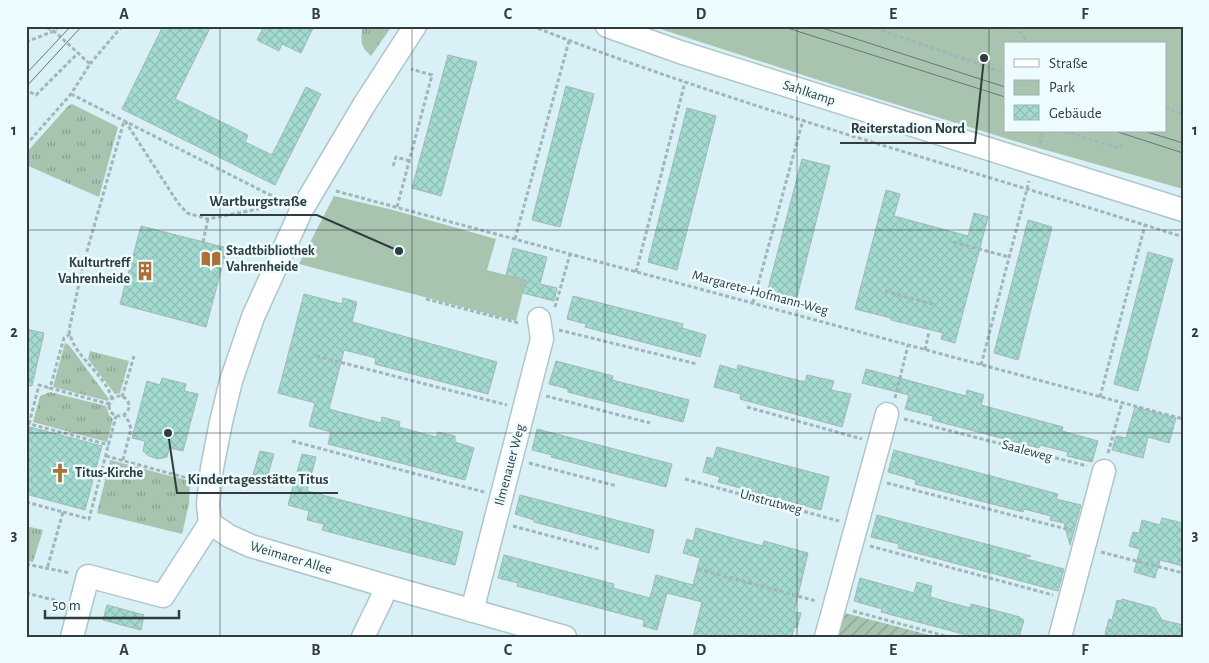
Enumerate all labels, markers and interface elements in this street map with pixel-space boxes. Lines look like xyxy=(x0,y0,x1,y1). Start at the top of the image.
text: A xyxy=(119,6,129,22)
text: B xyxy=(311,6,321,22)
text: C xyxy=(504,6,513,22)
text: D xyxy=(696,6,707,22)
text: E xyxy=(889,6,897,22)
text: F xyxy=(1081,6,1089,22)
legend xyxy=(1004,42,1166,132)
text: Straße xyxy=(1049,56,1088,71)
street label: Sahlkamp xyxy=(781,78,837,108)
text: Park xyxy=(1049,80,1075,95)
text: Gebäude xyxy=(1049,106,1102,121)
callout: Reiterstadion Nord xyxy=(840,113,975,143)
text: Reiterstadion Nord xyxy=(851,121,965,136)
text: 1 xyxy=(11,122,17,138)
text: 1 xyxy=(1192,122,1198,138)
callout: Wartburgstraße xyxy=(200,185,317,215)
text: Wartburgstraße xyxy=(209,194,307,209)
place label: Stadtbibliothek Vahrenheide xyxy=(226,244,315,274)
library icon: Stadtbibliothek Vahrenheide xyxy=(200,248,222,270)
place label: Kulturtreff Vahrenheide xyxy=(58,256,131,286)
building icon: Kulturtreff Vahrenheide xyxy=(134,260,156,282)
street label: Margarete-Hofmann-Weg xyxy=(690,268,830,318)
text: 2 xyxy=(10,324,18,340)
text: 2 xyxy=(1191,324,1199,340)
street label: Ilmenauer Weg xyxy=(492,422,528,507)
street label: Saaleweg xyxy=(1000,438,1054,464)
church icon: Titus-Kirche xyxy=(49,462,71,484)
callout: Kindertagesstätte Titus xyxy=(177,463,338,493)
place label: Titus-Kirche xyxy=(75,466,143,480)
text: Kindertagesstätte Titus xyxy=(188,472,329,487)
street label: Unstrutweg xyxy=(738,487,804,517)
text: 3 xyxy=(11,527,18,543)
text: 3 xyxy=(1192,527,1199,543)
street label: Weimarer Allee xyxy=(248,539,334,577)
scale bar xyxy=(45,588,179,620)
text: 50 m xyxy=(52,598,81,613)
text: A xyxy=(119,642,129,658)
text: B xyxy=(311,642,321,658)
text: C xyxy=(504,642,513,658)
text: D xyxy=(696,642,707,658)
text: E xyxy=(889,642,897,658)
text: F xyxy=(1081,642,1089,658)

